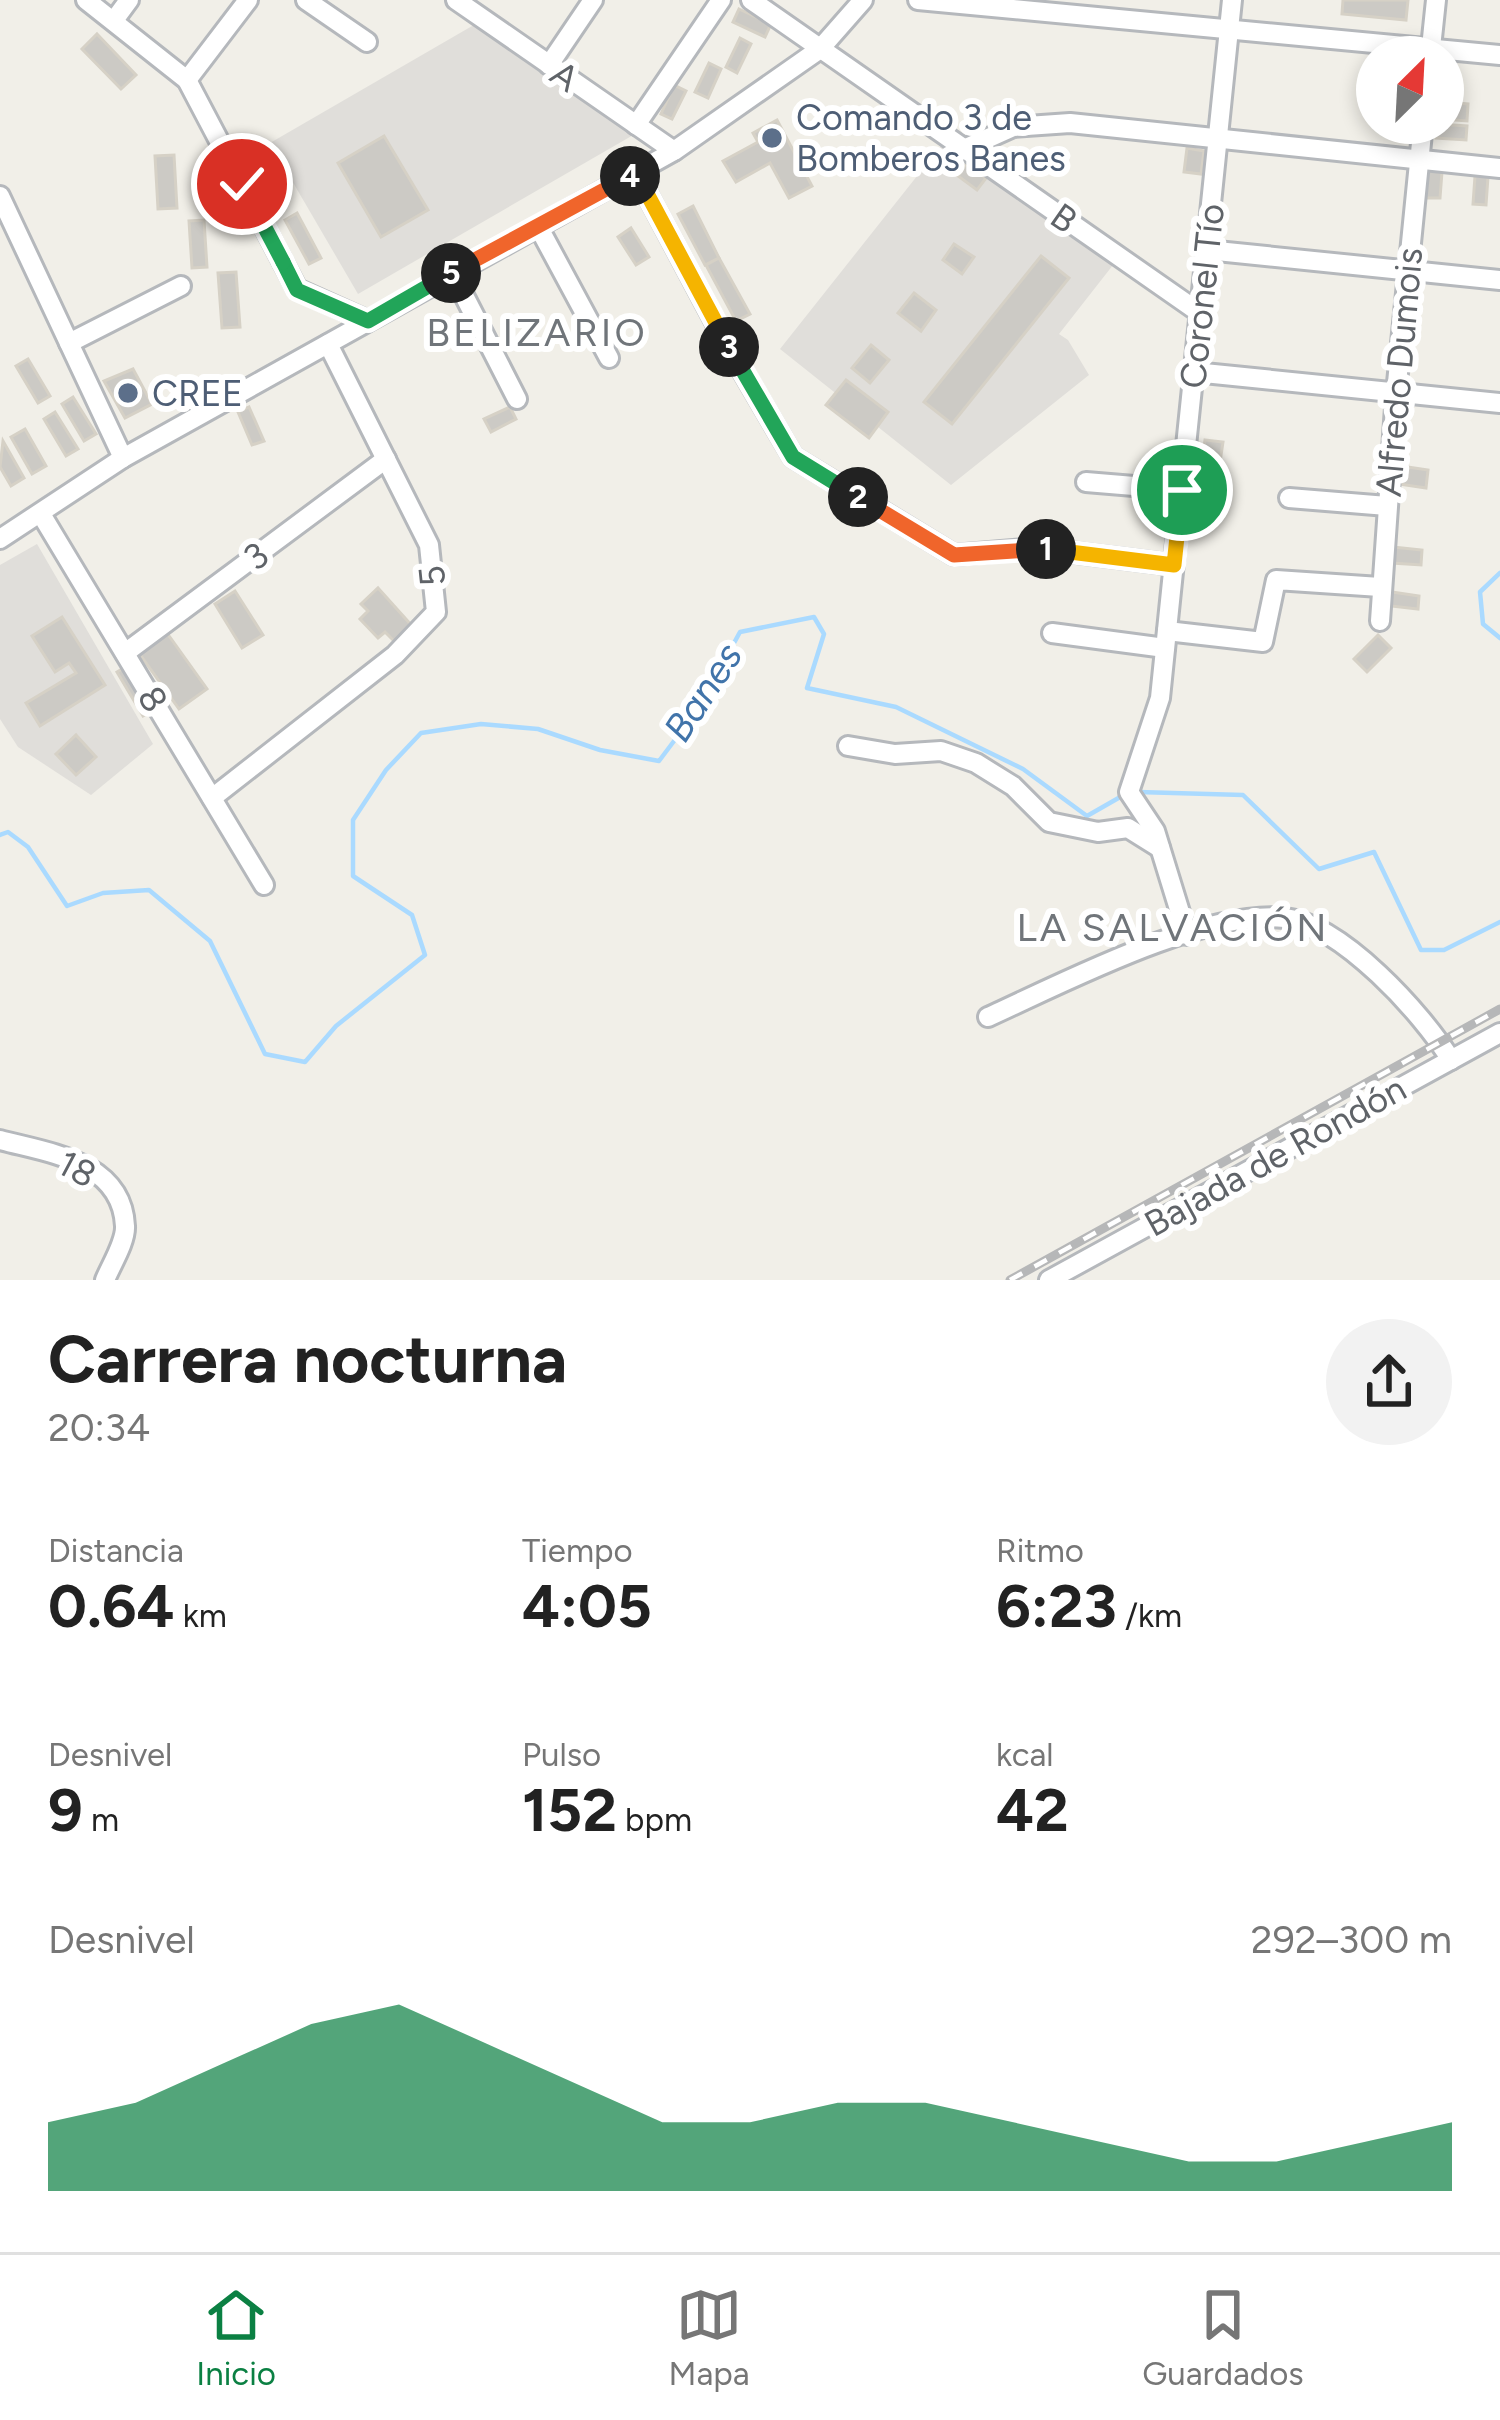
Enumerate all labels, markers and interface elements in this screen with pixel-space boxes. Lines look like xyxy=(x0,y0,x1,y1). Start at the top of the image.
north arrow xyxy=(1356,36,1464,144)
map controls xyxy=(1356,36,1464,144)
street label: A xyxy=(543,51,588,101)
place label: Comando 3 de Bomberos Banes xyxy=(796,96,1066,180)
marker: Comando 3 de Bomberos Banes xyxy=(759,125,785,151)
pin xyxy=(191,133,293,235)
pin: 4 xyxy=(600,146,660,206)
icon: check xyxy=(209,151,275,217)
text: 4 xyxy=(620,156,640,195)
street label: B xyxy=(1043,194,1085,242)
street label: Coronel Tío xyxy=(1171,201,1233,391)
pin: 5 xyxy=(421,243,481,303)
street label: Alfredo Dumois xyxy=(1367,246,1431,498)
text: 5 xyxy=(441,253,461,292)
district label: BELIZARIO xyxy=(426,309,648,356)
pin: 3 xyxy=(699,317,759,377)
text: 3 xyxy=(720,327,738,366)
place label: CREE xyxy=(152,372,243,415)
marker: CREE xyxy=(115,380,141,406)
pin xyxy=(1131,439,1233,541)
icon: arrive xyxy=(1149,457,1215,523)
pin: 2 xyxy=(828,467,888,527)
text: 2 xyxy=(848,477,868,516)
pin: 1 xyxy=(1016,519,1076,579)
text: 1 xyxy=(1039,529,1053,568)
street label: 3 xyxy=(235,533,277,579)
street label: 5 xyxy=(410,563,454,589)
water label: Banes xyxy=(654,634,752,750)
street label: 8 xyxy=(129,678,177,720)
district label: LA SALVACIÓN xyxy=(1017,904,1329,951)
street label: Bajada de Rondón xyxy=(1137,1066,1413,1246)
street label: 18 xyxy=(51,1141,103,1197)
text: Carrera nocturna xyxy=(48,1319,567,1399)
button: share xyxy=(1326,1319,1452,1445)
text: 20:34 xyxy=(48,1404,150,1451)
text: Distancia xyxy=(48,1531,184,1570)
text: Tiempo xyxy=(522,1531,633,1570)
text: Ritmo xyxy=(996,1531,1084,1570)
text: 0.64 xyxy=(48,1570,175,1642)
text: 4:05 xyxy=(522,1570,652,1642)
text: 6:23 xyxy=(996,1570,1117,1642)
text: km xyxy=(175,1596,227,1635)
text: /km xyxy=(1117,1596,1182,1635)
text: Desnivel xyxy=(48,1735,172,1774)
text: Pulso xyxy=(522,1735,601,1774)
text: kcal xyxy=(996,1735,1054,1774)
text: 9 xyxy=(48,1774,83,1846)
text: 152 xyxy=(522,1774,617,1846)
text: 42 xyxy=(996,1774,1069,1846)
text: m xyxy=(83,1800,119,1839)
text: bpm xyxy=(617,1800,692,1839)
text: Desnivel xyxy=(48,1916,195,1963)
text: 292–300 m xyxy=(1251,1916,1452,1963)
tab: Inicio xyxy=(196,2282,276,2393)
tab: Mapa xyxy=(669,2282,750,2393)
tab: Guardados xyxy=(1142,2282,1304,2393)

